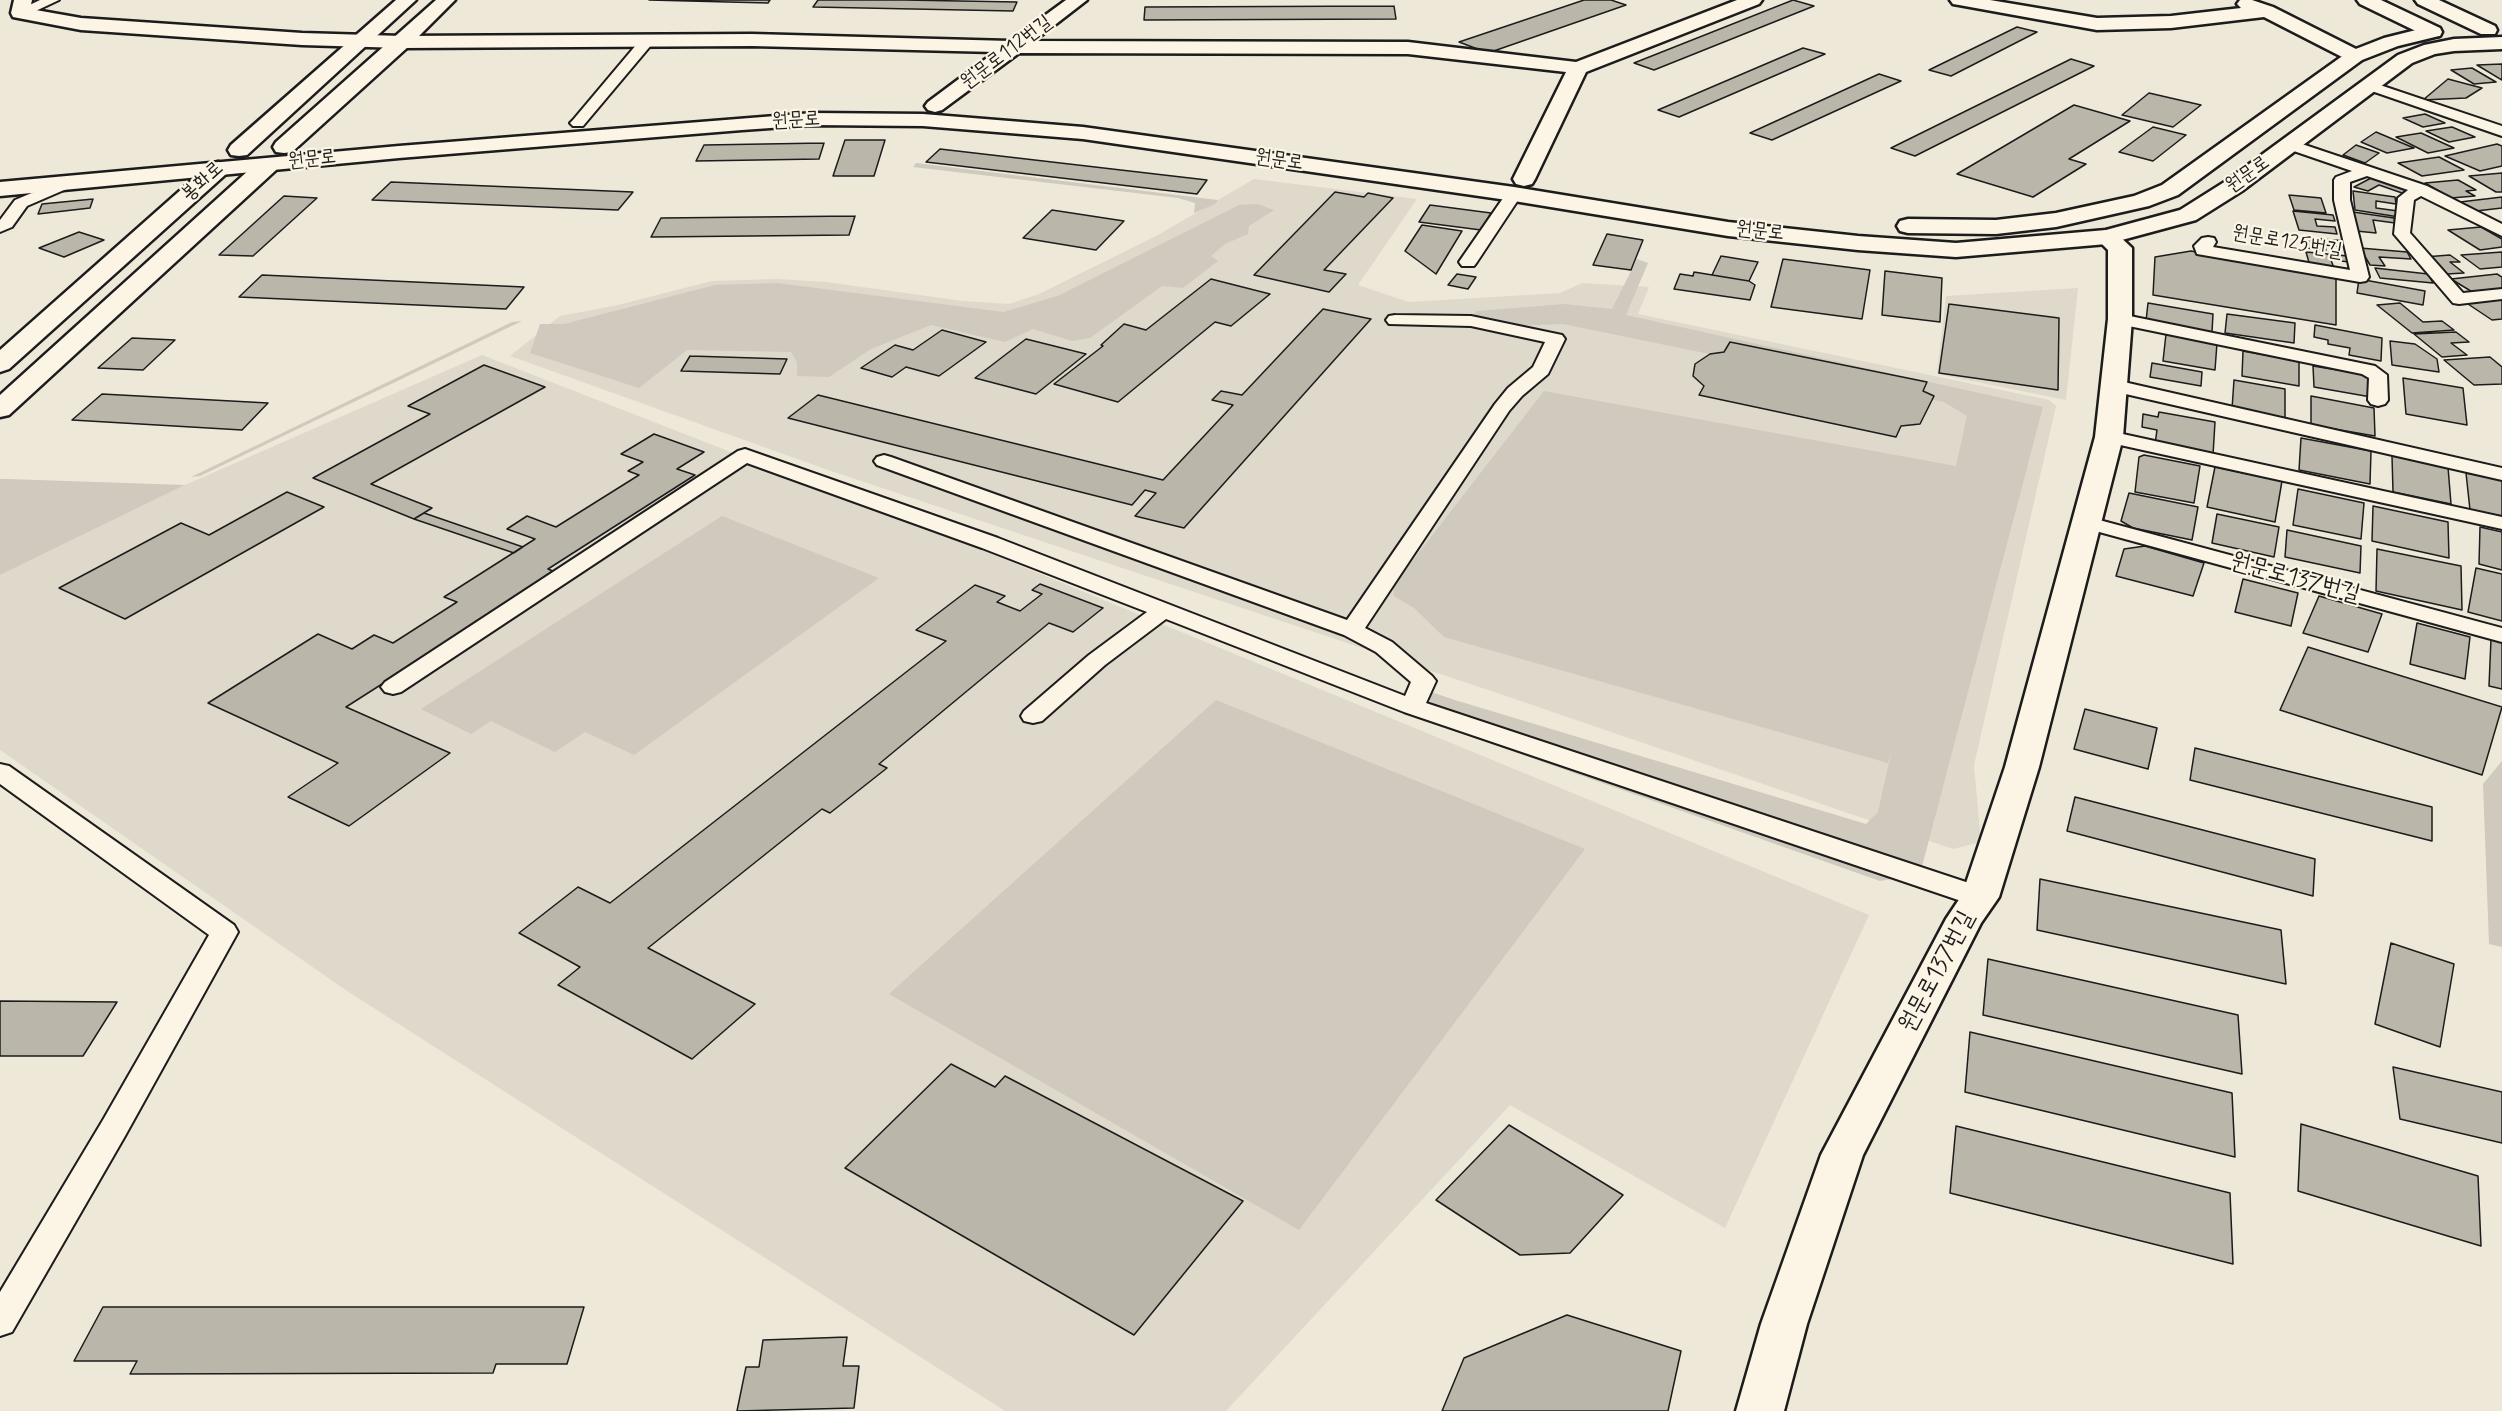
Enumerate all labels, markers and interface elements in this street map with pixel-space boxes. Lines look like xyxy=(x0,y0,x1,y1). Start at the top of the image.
street label: 원문로112번길 xyxy=(957,11,1057,95)
street label: 원문로 xyxy=(771,108,821,134)
street label: 원문로 xyxy=(287,146,337,174)
street label: 원문로 xyxy=(1253,146,1305,176)
street label: 원문로 xyxy=(2221,151,2275,199)
street label: 봉화로 xyxy=(177,157,229,207)
street label: 원문로 xyxy=(1735,218,1785,246)
street label: 원문로125번길 xyxy=(2230,222,2344,264)
street label: 원문로137번길 xyxy=(2227,548,2363,610)
street label: 원문로137번길 xyxy=(1894,907,1982,1037)

